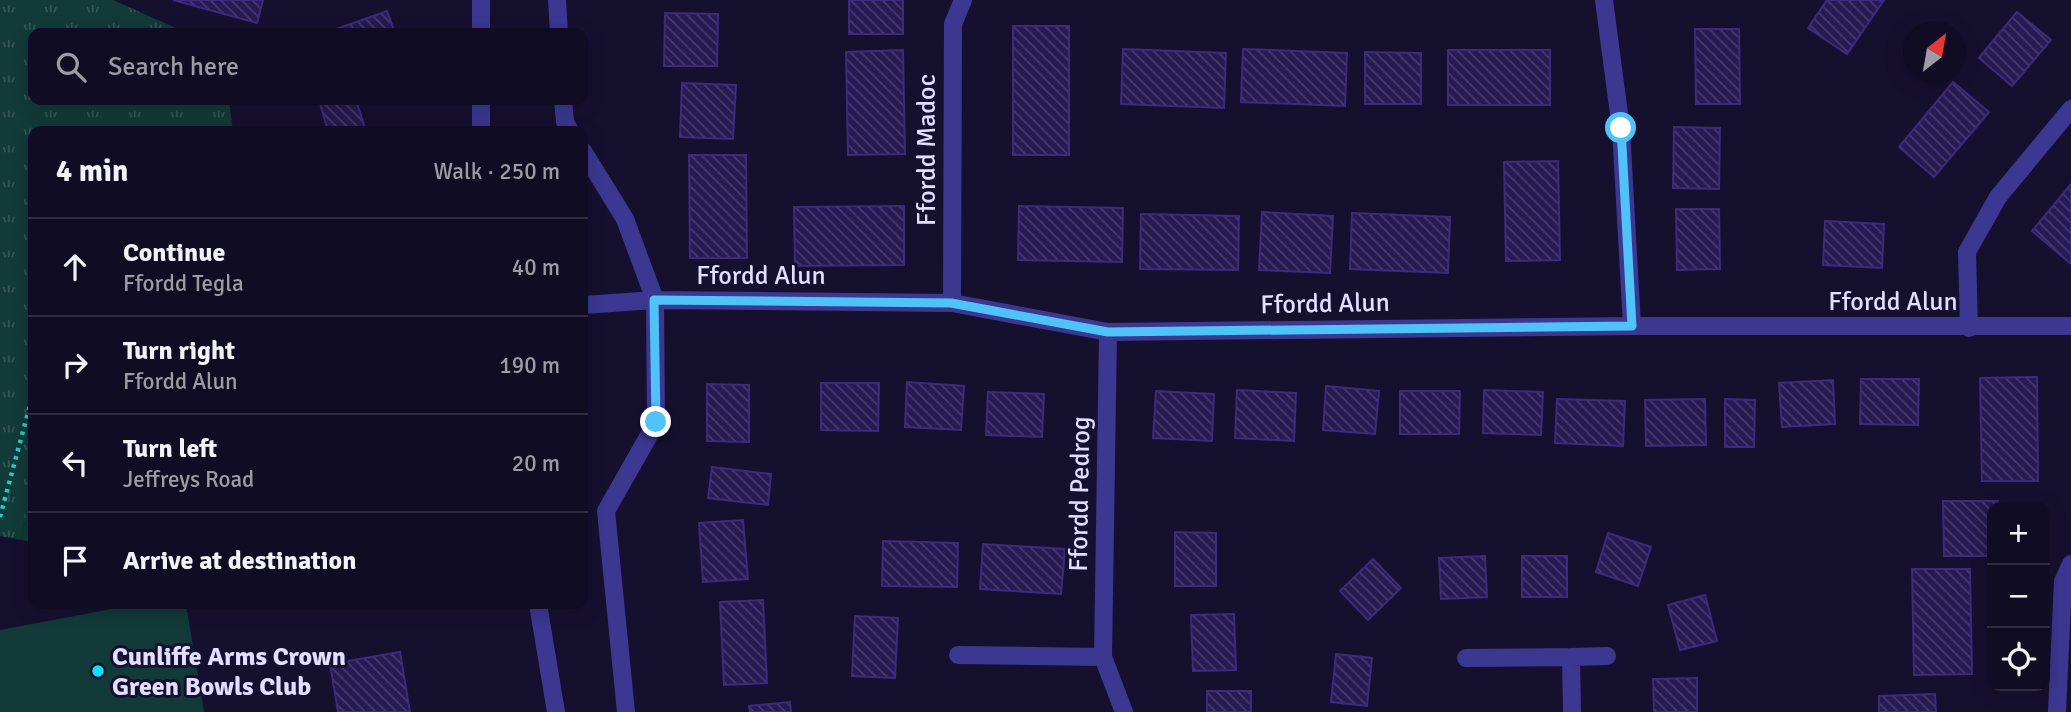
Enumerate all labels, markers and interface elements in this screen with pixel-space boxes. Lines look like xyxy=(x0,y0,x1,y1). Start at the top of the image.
north arrow xyxy=(1903,21,1966,84)
search box xyxy=(28,28,588,105)
icon: search xyxy=(52,48,90,86)
text: Search here xyxy=(108,51,239,83)
street label: Ffordd Madoc xyxy=(911,74,943,226)
route start xyxy=(1605,112,1636,143)
text: 4 min xyxy=(56,153,128,190)
text: Walk · 250 m xyxy=(434,157,560,186)
text: Continue xyxy=(123,237,225,269)
icon: ahead xyxy=(56,248,94,286)
text: 40 m xyxy=(512,253,560,282)
street label: Ffordd Alun xyxy=(696,260,826,292)
text: Ffordd Tegla xyxy=(123,269,244,298)
street label: Ffordd Alun xyxy=(1828,286,1958,318)
street label: Ffordd Alun xyxy=(1260,287,1390,321)
text: Turn right xyxy=(123,335,235,367)
icon: right xyxy=(56,346,94,384)
text: 190 m xyxy=(499,351,560,380)
text: Ffordd Alun xyxy=(123,367,238,396)
route end xyxy=(640,406,671,437)
street label: Ffordd Pedrog xyxy=(1063,416,1097,572)
text: Turn left xyxy=(123,433,217,465)
icon: left xyxy=(56,444,94,482)
text: 20 m xyxy=(512,449,560,478)
text: Jeffreys Road xyxy=(123,465,254,494)
map controls xyxy=(1987,502,2050,691)
button: + xyxy=(1987,502,2050,565)
icon: arrive xyxy=(56,542,94,580)
text: Arrive at destination xyxy=(123,545,356,577)
button: − xyxy=(1987,565,2050,628)
button: locate xyxy=(1987,628,2050,691)
place label: Cunliffe Arms Crown Green Bowls Club xyxy=(112,641,346,703)
marker: Cunliffe Arms Crown Green Bowls Club xyxy=(90,663,106,679)

